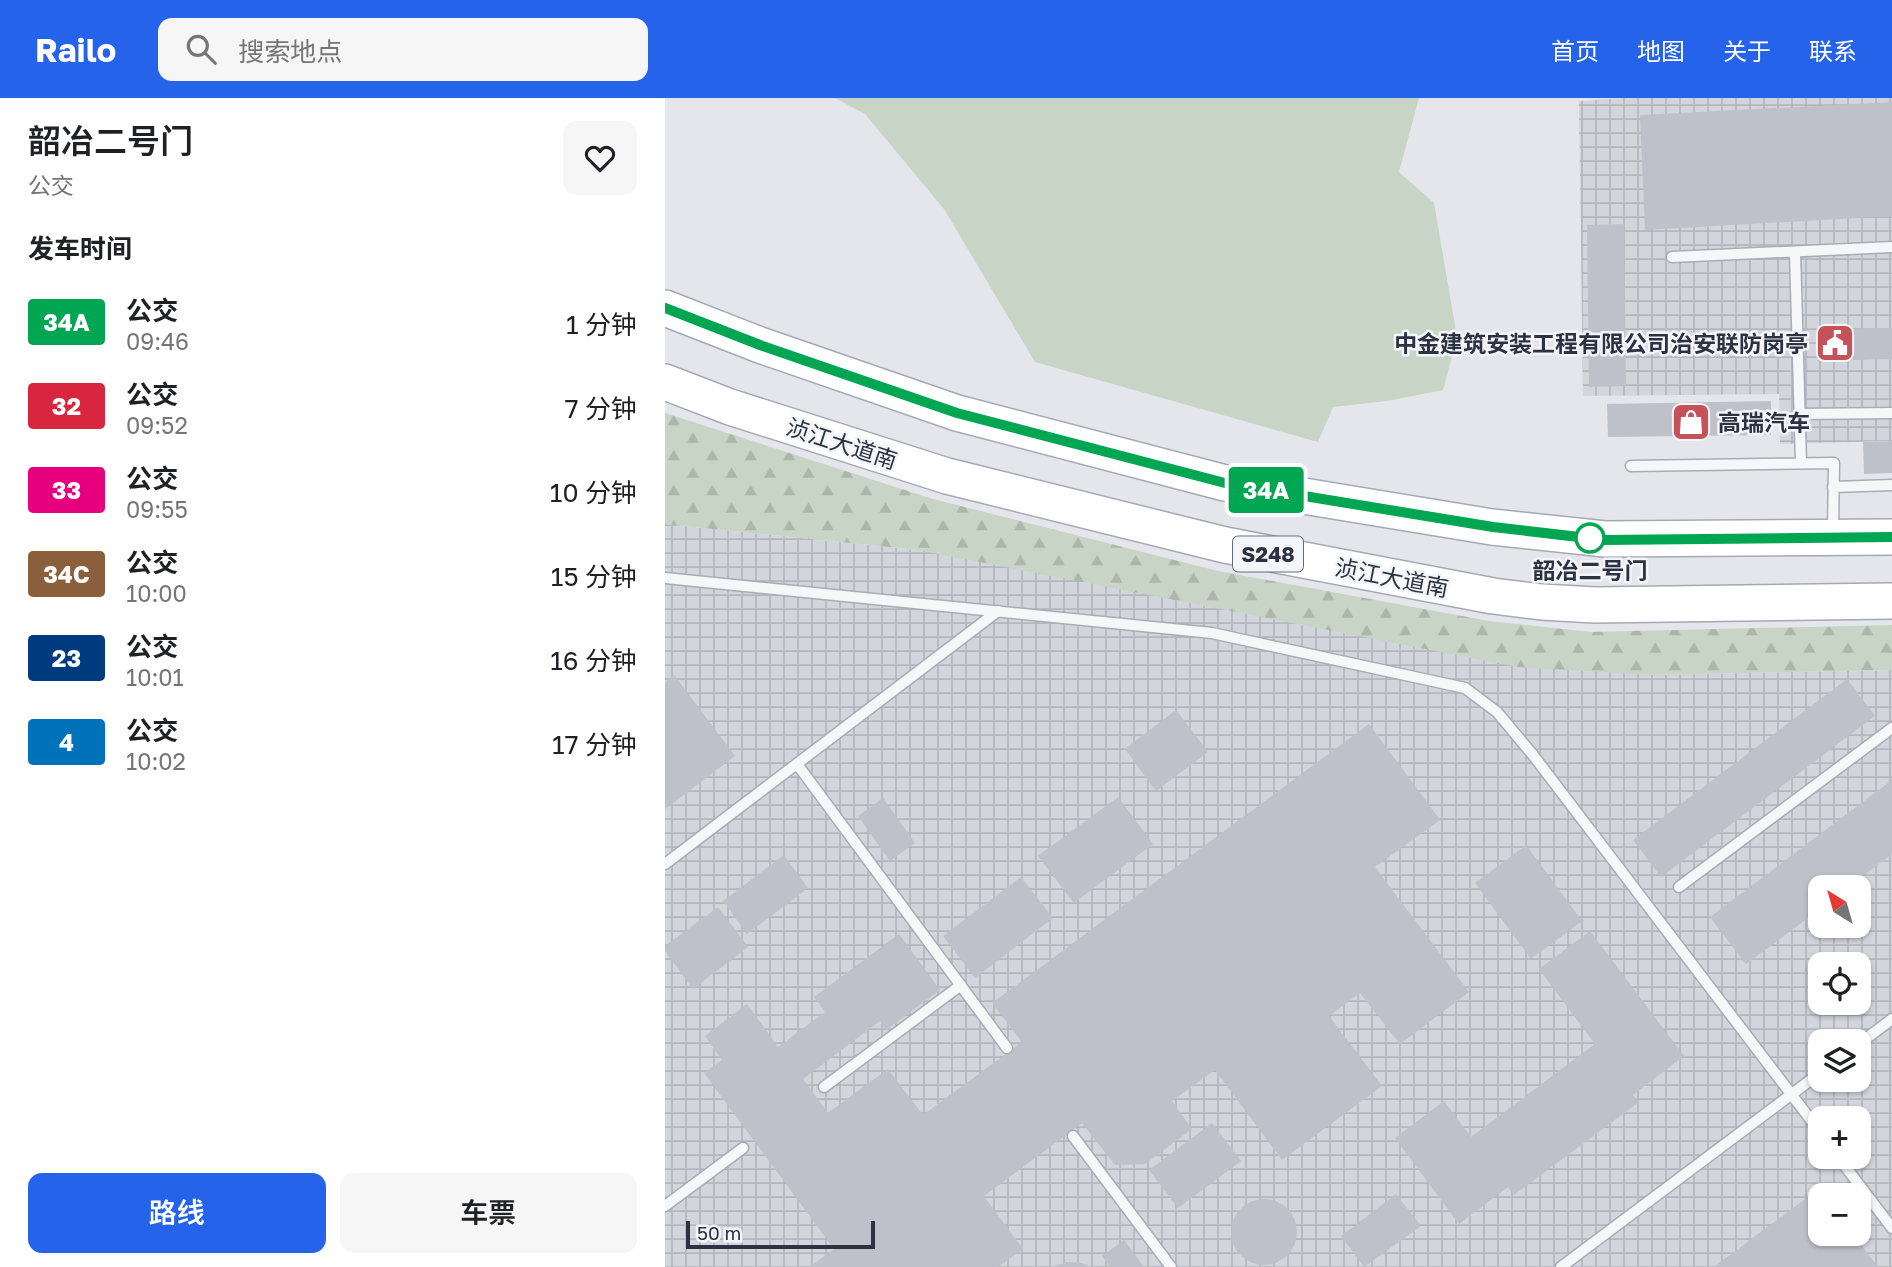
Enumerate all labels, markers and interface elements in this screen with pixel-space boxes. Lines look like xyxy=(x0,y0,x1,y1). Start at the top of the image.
search box xyxy=(158,18,648,81)
text: Railo xyxy=(35,30,116,69)
icon: search xyxy=(182,30,220,68)
text: 搜索地点 xyxy=(238,36,342,67)
text: 首页 xyxy=(1551,36,1599,65)
text: 地图 xyxy=(1637,36,1685,65)
text: 关于 xyxy=(1723,36,1771,65)
text: 联系 xyxy=(1809,36,1857,65)
text: 韶冶二号门 xyxy=(28,121,193,160)
button: heart xyxy=(563,121,637,195)
text: 公交 xyxy=(28,171,74,199)
text: 发车时间 xyxy=(28,233,132,264)
text: 公交 xyxy=(126,295,178,326)
text: 34A xyxy=(43,307,90,336)
text: 1 分钟 xyxy=(566,309,637,340)
public building icon: 中金建筑安装工程有限公司治安联防岗亭 xyxy=(1814,322,1856,364)
text: 09:46 xyxy=(126,327,189,355)
place label: 中金建筑安装工程有限公司治安联防岗亭 xyxy=(1394,329,1808,357)
text: 公交 xyxy=(126,379,178,410)
text: 32 xyxy=(52,391,81,420)
text: 7 分钟 xyxy=(565,393,637,424)
shop icon: 高瑞汽车 xyxy=(1670,401,1712,443)
place label: 高瑞汽车 xyxy=(1718,408,1810,436)
text: 09:52 xyxy=(126,411,188,439)
street label: 浈江大道南 xyxy=(783,412,901,474)
text: 公交 xyxy=(126,463,178,494)
line badge: 34A xyxy=(1226,467,1306,513)
text: 33 xyxy=(52,475,81,504)
text: 34A xyxy=(1243,475,1289,504)
text: 10 分钟 xyxy=(550,477,637,508)
text: 09:55 xyxy=(126,495,188,523)
marker: 韶冶二号门 xyxy=(1575,523,1605,553)
road number: S248 xyxy=(1233,536,1303,572)
text: 公交 xyxy=(126,547,178,578)
street label: 浈江大道南 xyxy=(1333,552,1451,602)
place label: 韶冶二号门 xyxy=(1533,556,1648,584)
text: 34C xyxy=(43,559,90,588)
text: 15 分钟 xyxy=(551,561,637,592)
text: 10:00 xyxy=(126,579,187,607)
text: 公交 xyxy=(126,631,178,662)
text: 23 xyxy=(52,643,81,672)
text: 16 分钟 xyxy=(550,645,637,676)
text: 10:01 xyxy=(126,663,184,691)
text: 公交 xyxy=(126,715,178,746)
text: 4 xyxy=(59,727,74,756)
text: 17 分钟 xyxy=(552,729,637,760)
text: 10:02 xyxy=(126,747,186,775)
north arrow xyxy=(1808,875,1871,938)
map controls xyxy=(1808,875,1871,1246)
button: locate xyxy=(1808,952,1871,1015)
button: layers xyxy=(1808,1029,1871,1092)
button: + xyxy=(1808,1106,1871,1169)
button: 路线 xyxy=(28,1173,326,1253)
button: 车票 xyxy=(340,1173,637,1253)
button: − xyxy=(1808,1183,1871,1246)
scale bar xyxy=(686,1218,875,1250)
text: 50 m xyxy=(697,1221,741,1244)

